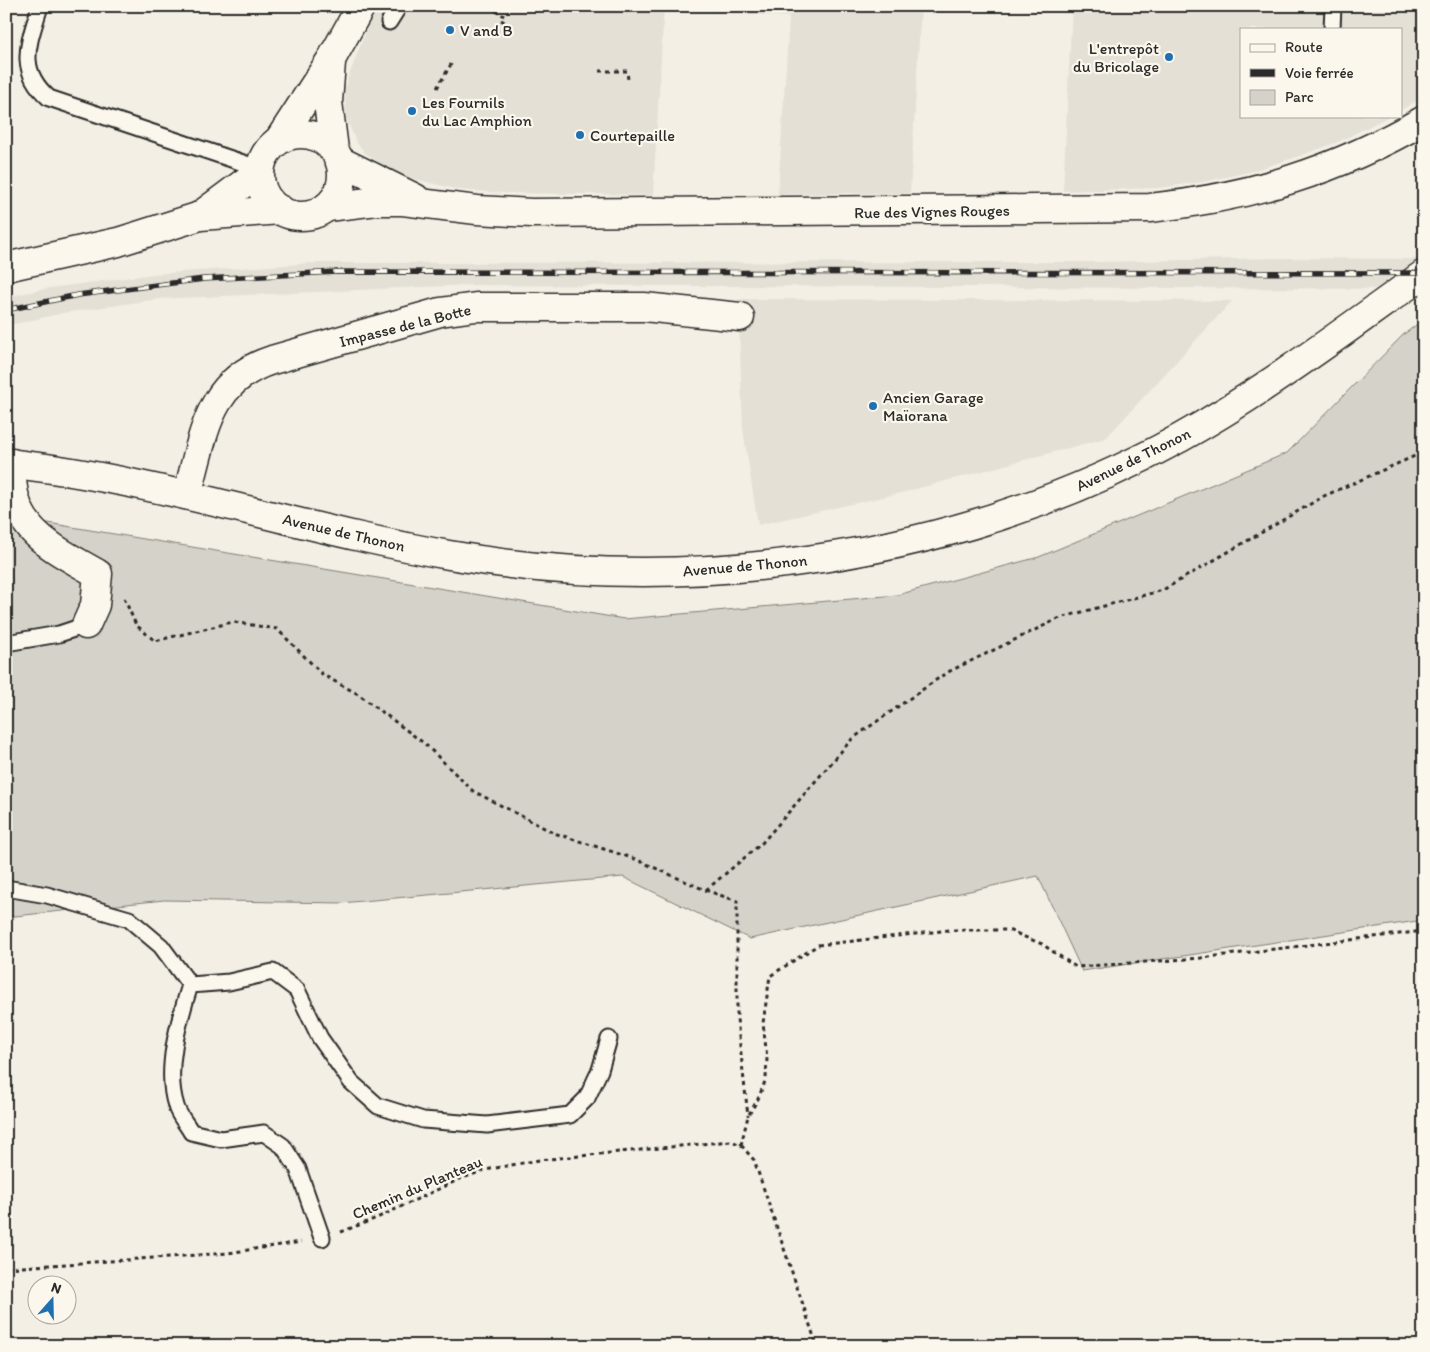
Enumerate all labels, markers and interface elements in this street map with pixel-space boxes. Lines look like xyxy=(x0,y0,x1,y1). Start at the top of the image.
place label: V and B xyxy=(460,21,513,40)
marker: V and B xyxy=(444,24,456,36)
legend xyxy=(1240,28,1402,118)
text: Route xyxy=(1285,38,1323,56)
place label: L'entrepôt du Bricolage xyxy=(1073,39,1159,76)
marker: L'entrepôt du Bricolage xyxy=(1163,51,1175,63)
text: Voie ferrée xyxy=(1285,64,1354,82)
text: Parc xyxy=(1285,88,1314,106)
place label: Les Fournils du Lac Amphion xyxy=(422,93,532,130)
marker: Les Fournils du Lac Amphion xyxy=(406,105,418,117)
place label: Courtepaille xyxy=(590,126,675,145)
marker: Courtepaille xyxy=(574,129,586,141)
street label: Rue des Vignes Rouges xyxy=(854,201,1010,222)
street label: Impasse de la Botte xyxy=(337,300,473,351)
place label: Ancien Garage Maïorana xyxy=(883,388,984,425)
marker: Ancien Garage Maïorana xyxy=(867,400,879,412)
street label: Avenue de Thonon xyxy=(1073,424,1194,495)
street label: Avenue de Thonon xyxy=(281,509,407,556)
street label: Avenue de Thonon xyxy=(682,551,808,580)
street label: Chemin du Planteau xyxy=(349,1151,485,1223)
north arrow xyxy=(28,1274,78,1324)
text: N xyxy=(49,1279,64,1298)

